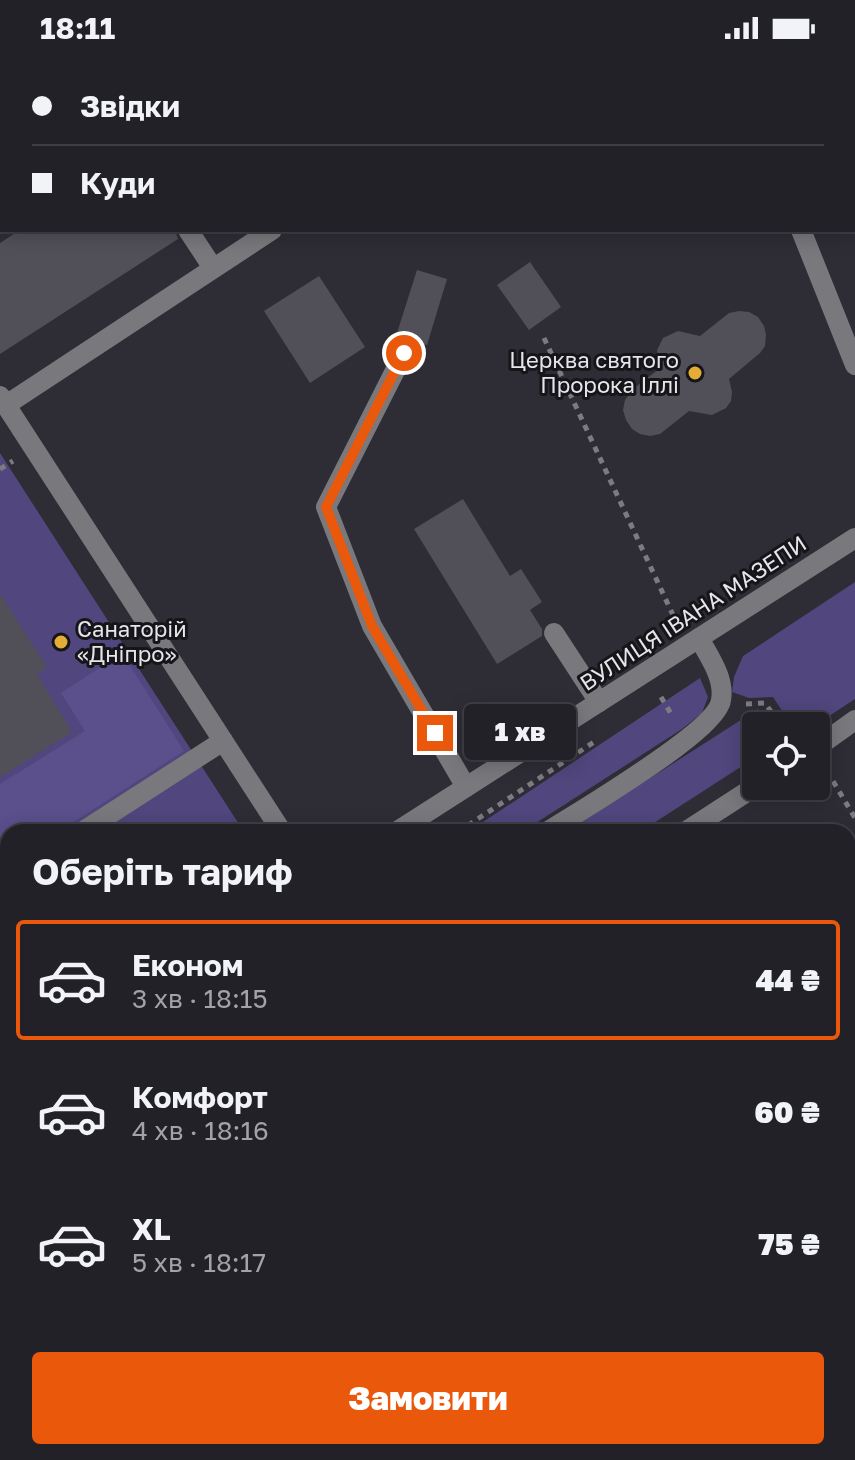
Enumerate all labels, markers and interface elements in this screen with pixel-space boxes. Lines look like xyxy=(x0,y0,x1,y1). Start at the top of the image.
text: 18:11 xyxy=(40,10,115,46)
text: Звідки xyxy=(80,88,180,124)
text: Куди xyxy=(80,165,155,201)
route start xyxy=(386,335,422,371)
place label: Церква святого Пророка Іллі xyxy=(509,346,679,398)
marker: Церква святого Пророка Іллі xyxy=(686,364,704,382)
street label: ВУЛИЦЯ ІВАНА МАЗЕПИ xyxy=(575,529,811,696)
place label: Санаторій «Дніпро» xyxy=(77,615,187,667)
marker: Санаторій «Дніпро» xyxy=(52,633,70,651)
callout: 1 хв xyxy=(463,705,575,761)
map controls xyxy=(742,712,830,800)
button: locate xyxy=(742,712,830,800)
route end xyxy=(417,715,453,751)
text: 1 хв xyxy=(494,716,546,747)
text: Оберіть тариф xyxy=(32,850,293,893)
icon: car xyxy=(36,944,108,1016)
text: Економ xyxy=(132,947,243,983)
text: 44 ₴ xyxy=(756,962,820,998)
text: 3 хв · 18:15 xyxy=(132,983,267,1014)
icon: car xyxy=(36,1076,108,1148)
text: Комфорт xyxy=(132,1079,268,1115)
text: 60 ₴ xyxy=(754,1094,820,1130)
text: 4 хв · 18:16 xyxy=(132,1115,269,1146)
icon: car xyxy=(36,1208,108,1280)
text: XL xyxy=(132,1211,171,1247)
text: 75 ₴ xyxy=(758,1226,820,1262)
text: 5 хв · 18:17 xyxy=(132,1247,266,1278)
button: Замовити xyxy=(32,1352,824,1444)

